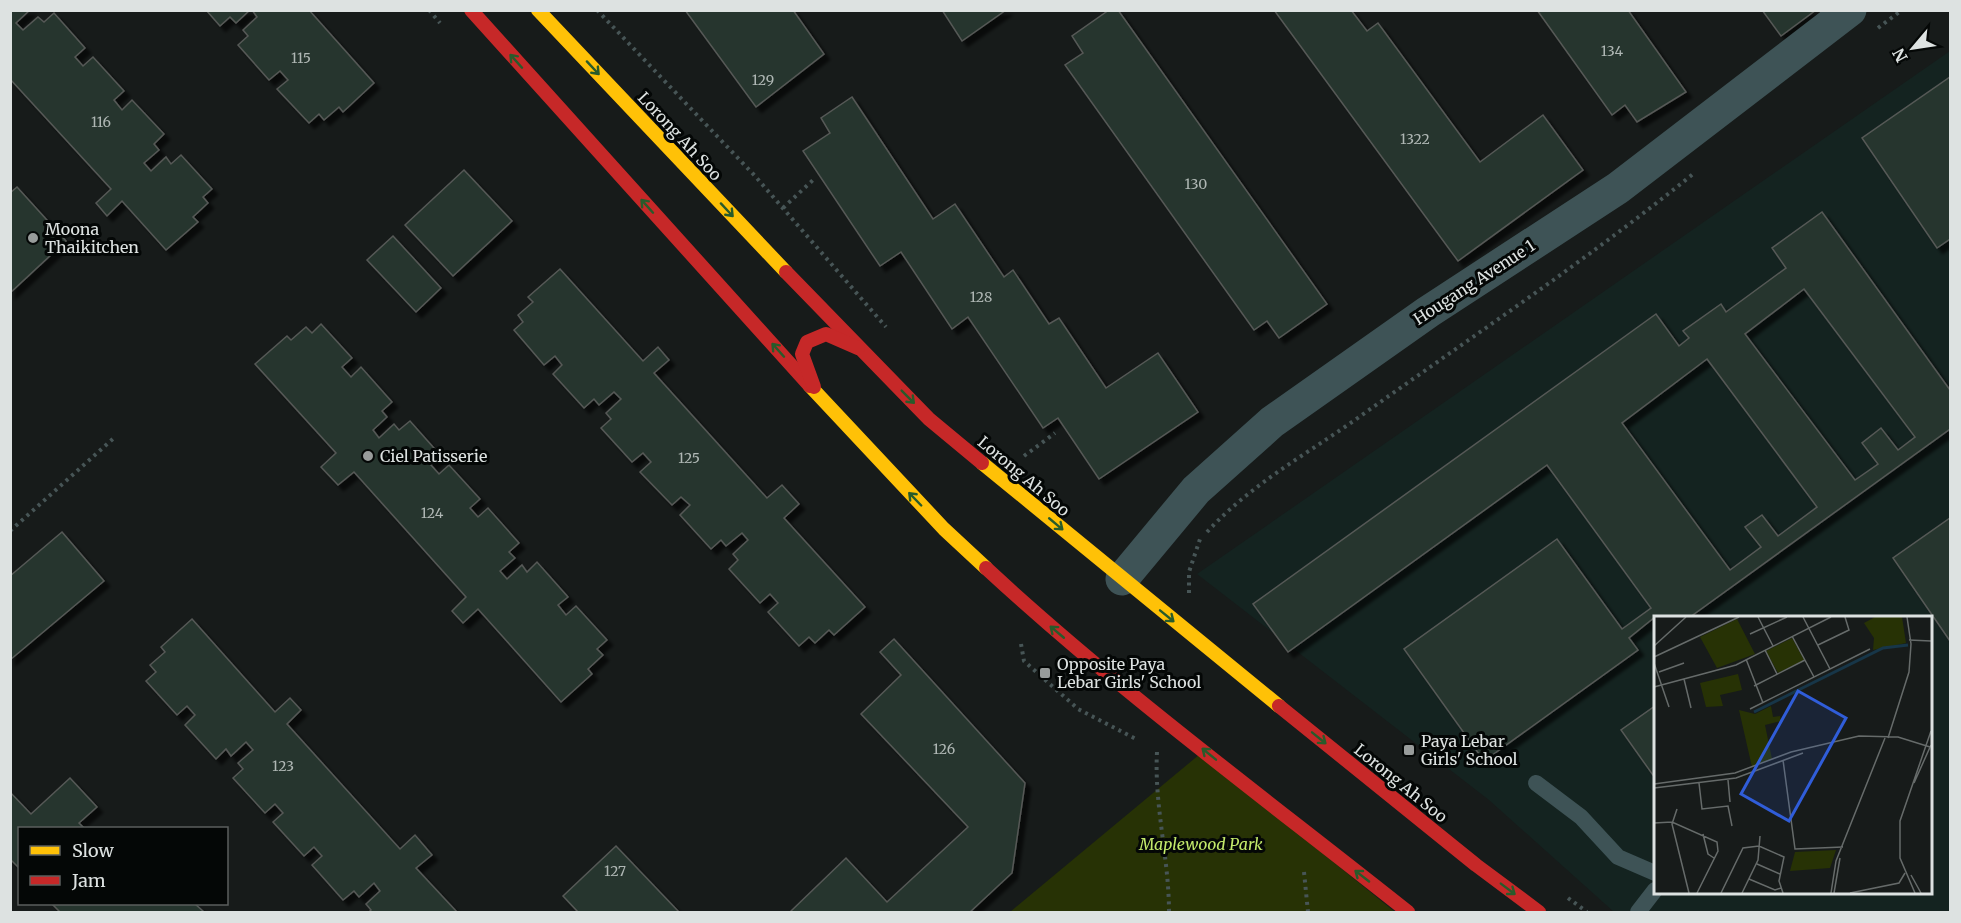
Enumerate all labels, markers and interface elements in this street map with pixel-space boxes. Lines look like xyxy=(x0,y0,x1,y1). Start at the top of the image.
north arrow xyxy=(1883,18,1943,78)
house number: 134 xyxy=(1601,42,1624,60)
text: N xyxy=(1888,45,1912,66)
house number: 115 xyxy=(291,49,311,67)
one-way arrow xyxy=(509,54,523,69)
one-way arrow xyxy=(586,61,600,76)
house number: 129 xyxy=(752,71,774,89)
street label: Lorong Ah Soo xyxy=(634,88,726,184)
house number: 116 xyxy=(91,113,111,131)
house number: 1322 xyxy=(1400,130,1430,148)
house number: 130 xyxy=(1185,175,1207,193)
one-way arrow xyxy=(640,198,654,213)
one-way arrow xyxy=(720,202,734,217)
place label: Moona Thaikitchen xyxy=(45,219,139,257)
marker: Moona Thaikitchen xyxy=(26,231,40,245)
street label: Hougang Avenue 1 xyxy=(1409,235,1539,329)
house number: 128 xyxy=(970,288,992,306)
one-way arrow xyxy=(770,343,785,358)
one-way arrow xyxy=(900,390,915,405)
street label: Lorong Ah Soo xyxy=(974,432,1074,520)
place label: Ciel Patisserie xyxy=(380,446,487,466)
marker: Ciel Patisserie xyxy=(361,449,375,463)
house number: 125 xyxy=(678,449,700,467)
one-way arrow xyxy=(908,492,922,507)
house number: 124 xyxy=(421,504,444,522)
one-way arrow xyxy=(1048,517,1063,531)
one-way arrow xyxy=(1159,609,1175,622)
inset map xyxy=(1654,616,1931,893)
one-way arrow xyxy=(1049,626,1065,639)
place label: Opposite Paya Lebar Girls' School xyxy=(1057,654,1201,692)
marker: Opposite Paya Lebar Girls' School xyxy=(1038,666,1052,680)
one-way arrow xyxy=(1311,731,1327,744)
place label: Paya Lebar Girls' School xyxy=(1421,731,1518,769)
street label: Lorong Ah Soo xyxy=(1350,739,1452,827)
house number: 126 xyxy=(933,740,955,758)
marker: Paya Lebar Girls' School xyxy=(1402,743,1416,757)
one-way arrow xyxy=(1201,748,1217,761)
house number: 123 xyxy=(272,757,294,775)
legend xyxy=(18,827,228,905)
park label: Maplewood Park xyxy=(1138,834,1263,854)
text: Slow xyxy=(72,839,115,862)
house number: 127 xyxy=(604,862,626,880)
text: Jam xyxy=(71,869,106,892)
one-way arrow xyxy=(1354,870,1370,883)
one-way arrow xyxy=(1499,882,1515,895)

